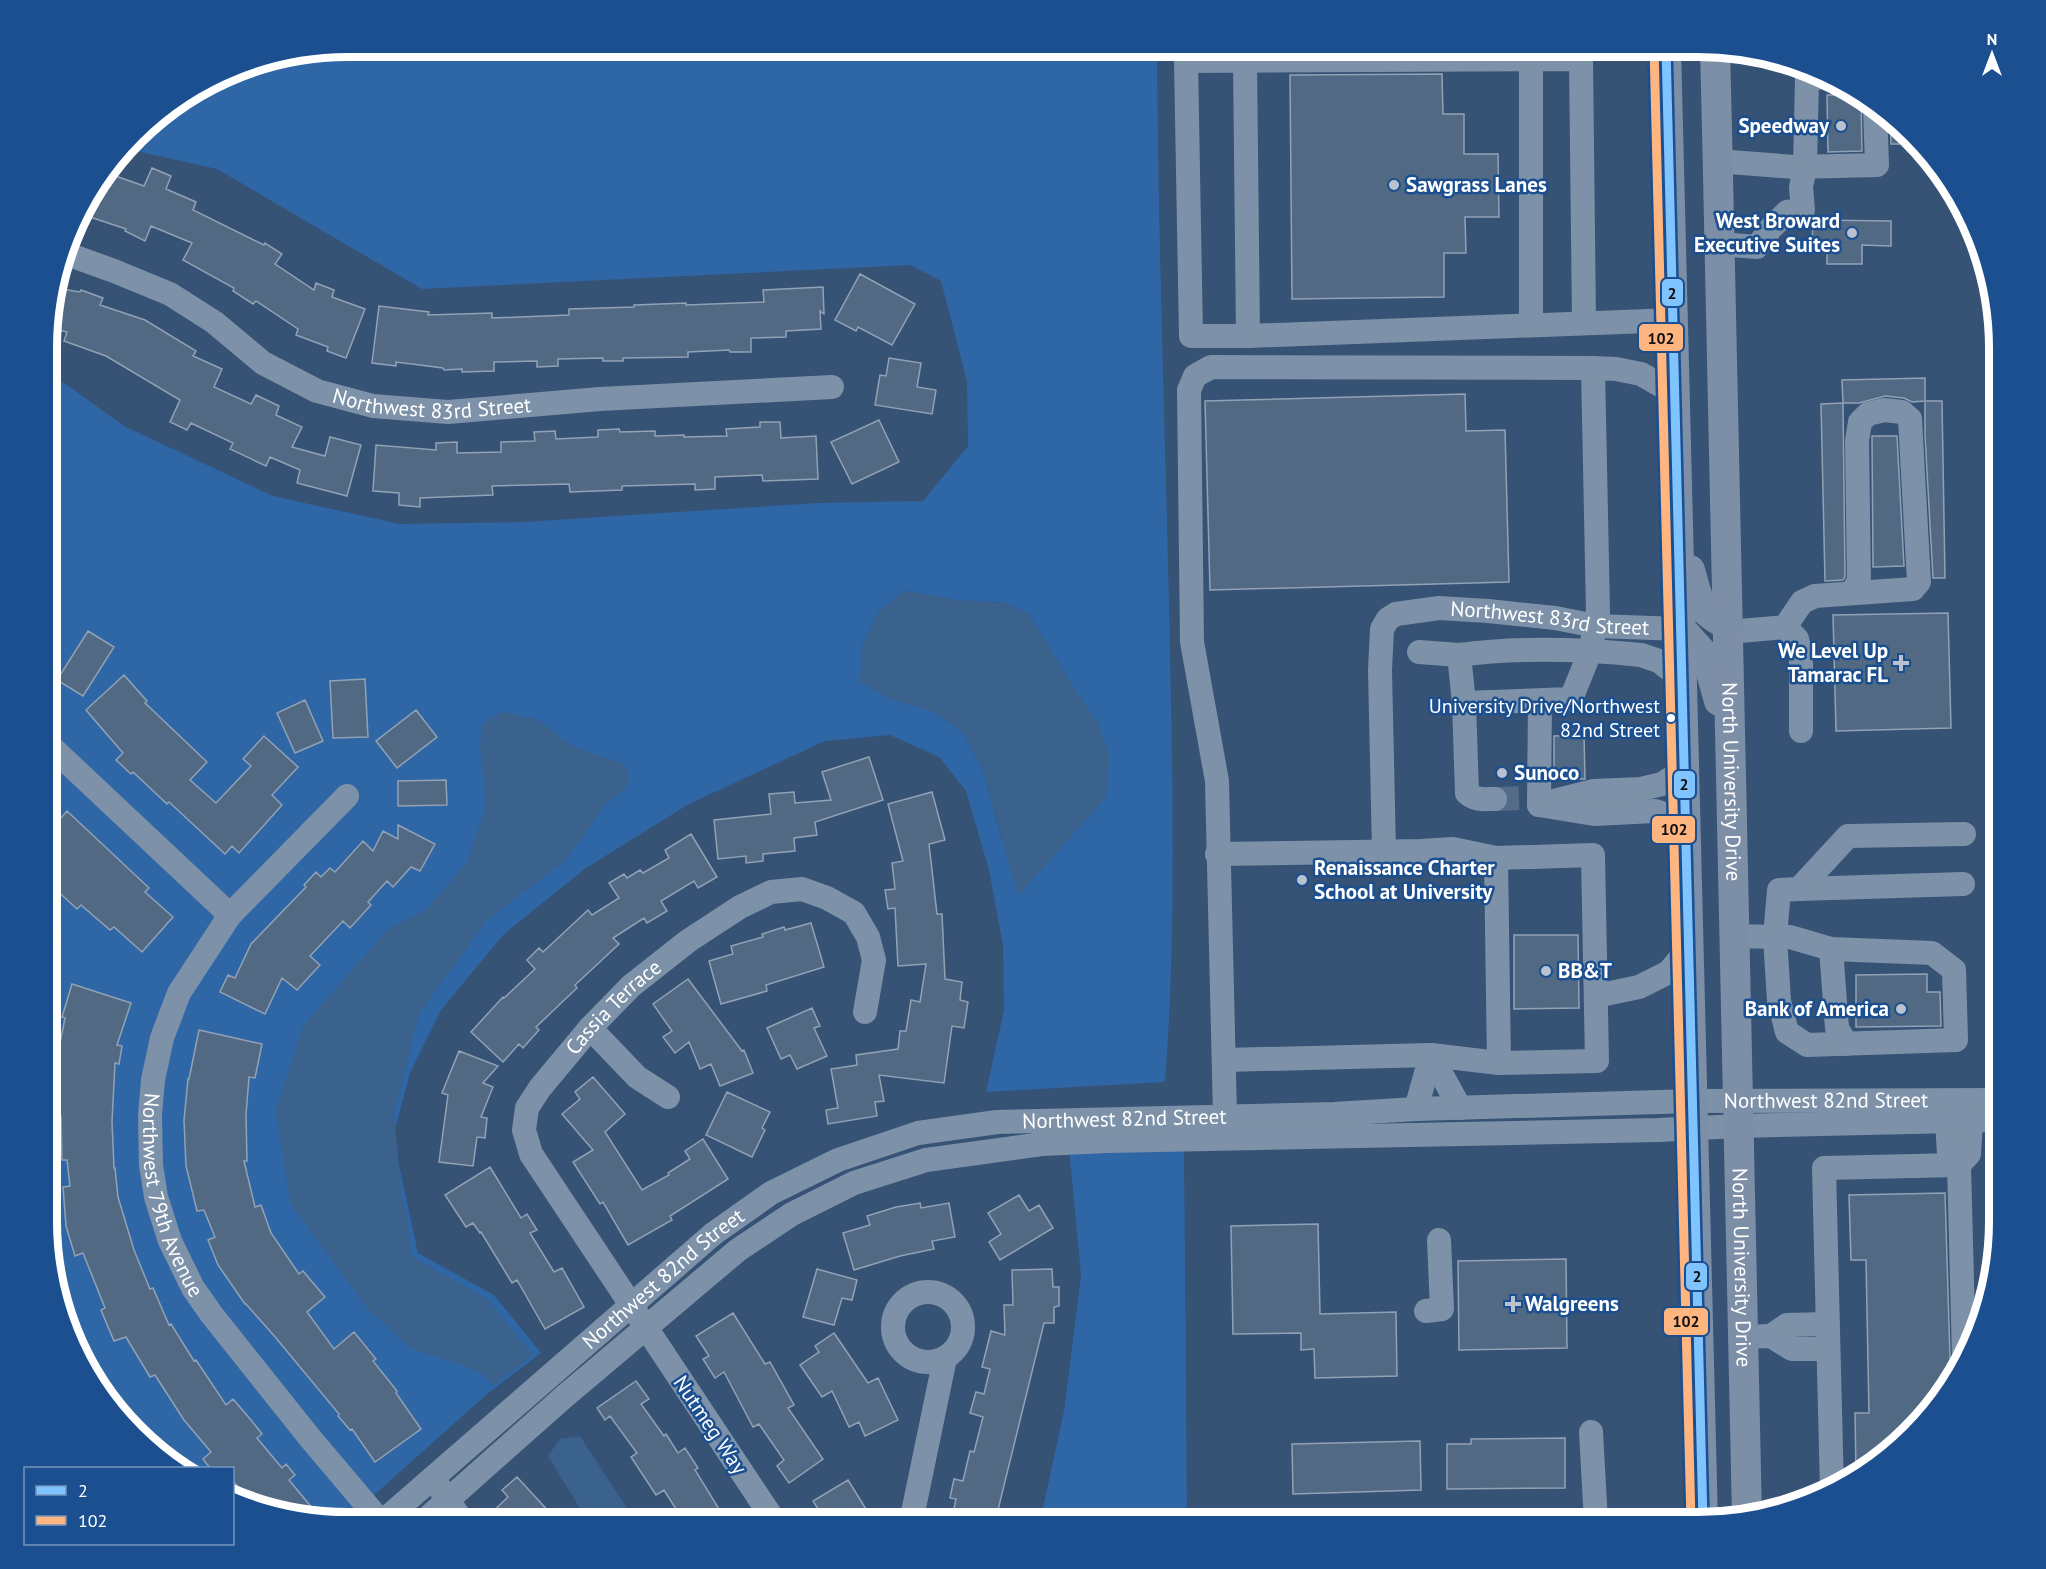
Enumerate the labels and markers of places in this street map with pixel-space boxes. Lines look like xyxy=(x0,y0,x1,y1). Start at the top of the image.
place label: Speedway xyxy=(1738,112,1830,139)
marker: Speedway xyxy=(1834,119,1848,133)
place label: Sawgrass Lanes xyxy=(1406,171,1547,198)
marker: Sawgrass Lanes xyxy=(1387,178,1401,192)
place label: West Broward Executive Suites xyxy=(1694,207,1840,258)
marker: West Broward Executive Suites xyxy=(1845,226,1859,240)
place label: We Level Up Tamarac FL xyxy=(1778,637,1888,688)
marker: We Level Up Tamarac FL xyxy=(1892,654,1910,672)
place label: University Drive/Northwest 82nd Street xyxy=(1429,693,1660,743)
marker: University Drive/Northwest 82nd Street xyxy=(1665,712,1677,724)
place label: Sunoco xyxy=(1514,759,1579,786)
marker: Sunoco xyxy=(1495,766,1509,780)
place label: Renaissance Charter School at University xyxy=(1314,854,1495,905)
marker: Renaissance Charter School at University xyxy=(1295,873,1309,887)
place label: BB&T xyxy=(1558,957,1612,984)
marker: BB&T xyxy=(1539,964,1553,978)
place label: Bank of America xyxy=(1745,995,1889,1022)
marker: Bank of America xyxy=(1894,1002,1908,1016)
place label: Walgreens xyxy=(1525,1290,1619,1317)
marker: Walgreens xyxy=(1506,1297,1520,1311)

